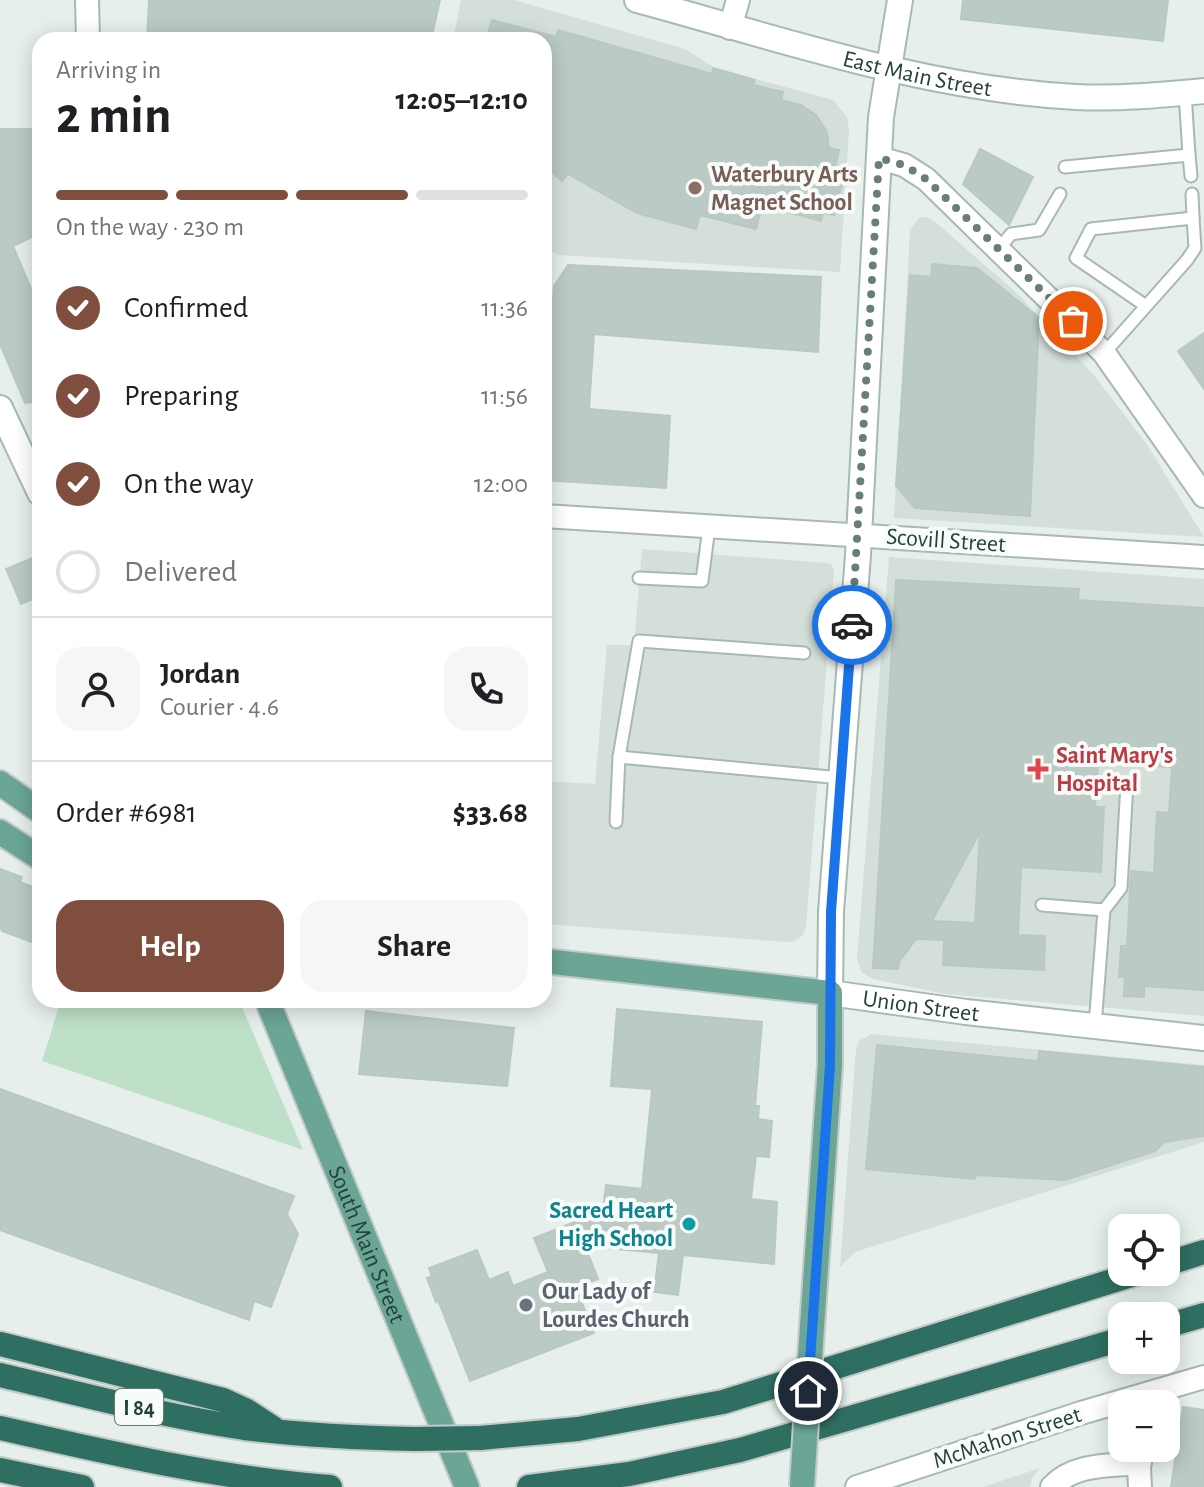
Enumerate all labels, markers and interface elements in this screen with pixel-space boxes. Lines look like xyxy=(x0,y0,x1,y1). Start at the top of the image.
street label: East Main Street xyxy=(840,47,993,101)
text: Arriving in xyxy=(56,57,161,83)
text: 12:05–12:10 xyxy=(396,85,528,115)
text: 2 min xyxy=(56,90,171,142)
place label: Waterbury Arts Magnet School xyxy=(711,163,858,215)
marker: Waterbury Arts Magnet School xyxy=(686,179,704,197)
text: On the way · 230 m xyxy=(56,214,244,240)
icon: check xyxy=(56,286,100,330)
pin xyxy=(1039,287,1107,355)
text: Confirmed xyxy=(124,293,248,323)
text: 11:36 xyxy=(481,295,528,321)
icon: bag xyxy=(1051,299,1095,343)
icon: check xyxy=(56,374,100,418)
text: Preparing xyxy=(124,381,239,411)
text: 11:56 xyxy=(481,383,528,409)
icon: check xyxy=(56,462,100,506)
text: On the way xyxy=(124,469,253,499)
text: 12:00 xyxy=(474,471,528,497)
street label: Scovill Street xyxy=(885,525,1007,557)
text: Delivered xyxy=(124,557,237,587)
courier xyxy=(812,585,892,665)
icon: car xyxy=(830,603,874,647)
button: person xyxy=(56,647,140,731)
button: phone xyxy=(444,647,528,731)
text: Jordan xyxy=(160,659,240,689)
text: Courier · 4.6 xyxy=(160,694,279,720)
place label: Saint Mary's Hospital xyxy=(1056,744,1173,796)
marker: Saint Mary's Hospital xyxy=(1027,758,1049,780)
text: Order #6981 xyxy=(56,798,197,828)
text: $33.68 xyxy=(452,798,528,828)
button: Help xyxy=(56,900,284,992)
button: Share xyxy=(300,900,528,992)
street label: Union Street xyxy=(861,987,981,1026)
street label: South Main Street xyxy=(323,1163,409,1327)
place label: Sacred Heart High School xyxy=(549,1199,673,1251)
map controls xyxy=(1108,1214,1180,1462)
button: locate xyxy=(1108,1214,1180,1286)
marker: Sacred Heart High School xyxy=(680,1215,698,1233)
place label: Our Lady of Lourdes Church xyxy=(542,1280,690,1332)
marker: Our Lady of Lourdes Church xyxy=(517,1296,535,1314)
button: + xyxy=(1108,1302,1180,1374)
pin xyxy=(774,1357,842,1425)
icon: home xyxy=(786,1369,830,1413)
road number: I 84 xyxy=(115,1389,163,1425)
button: − xyxy=(1108,1390,1180,1462)
street label: McMahon Street xyxy=(930,1403,1085,1473)

